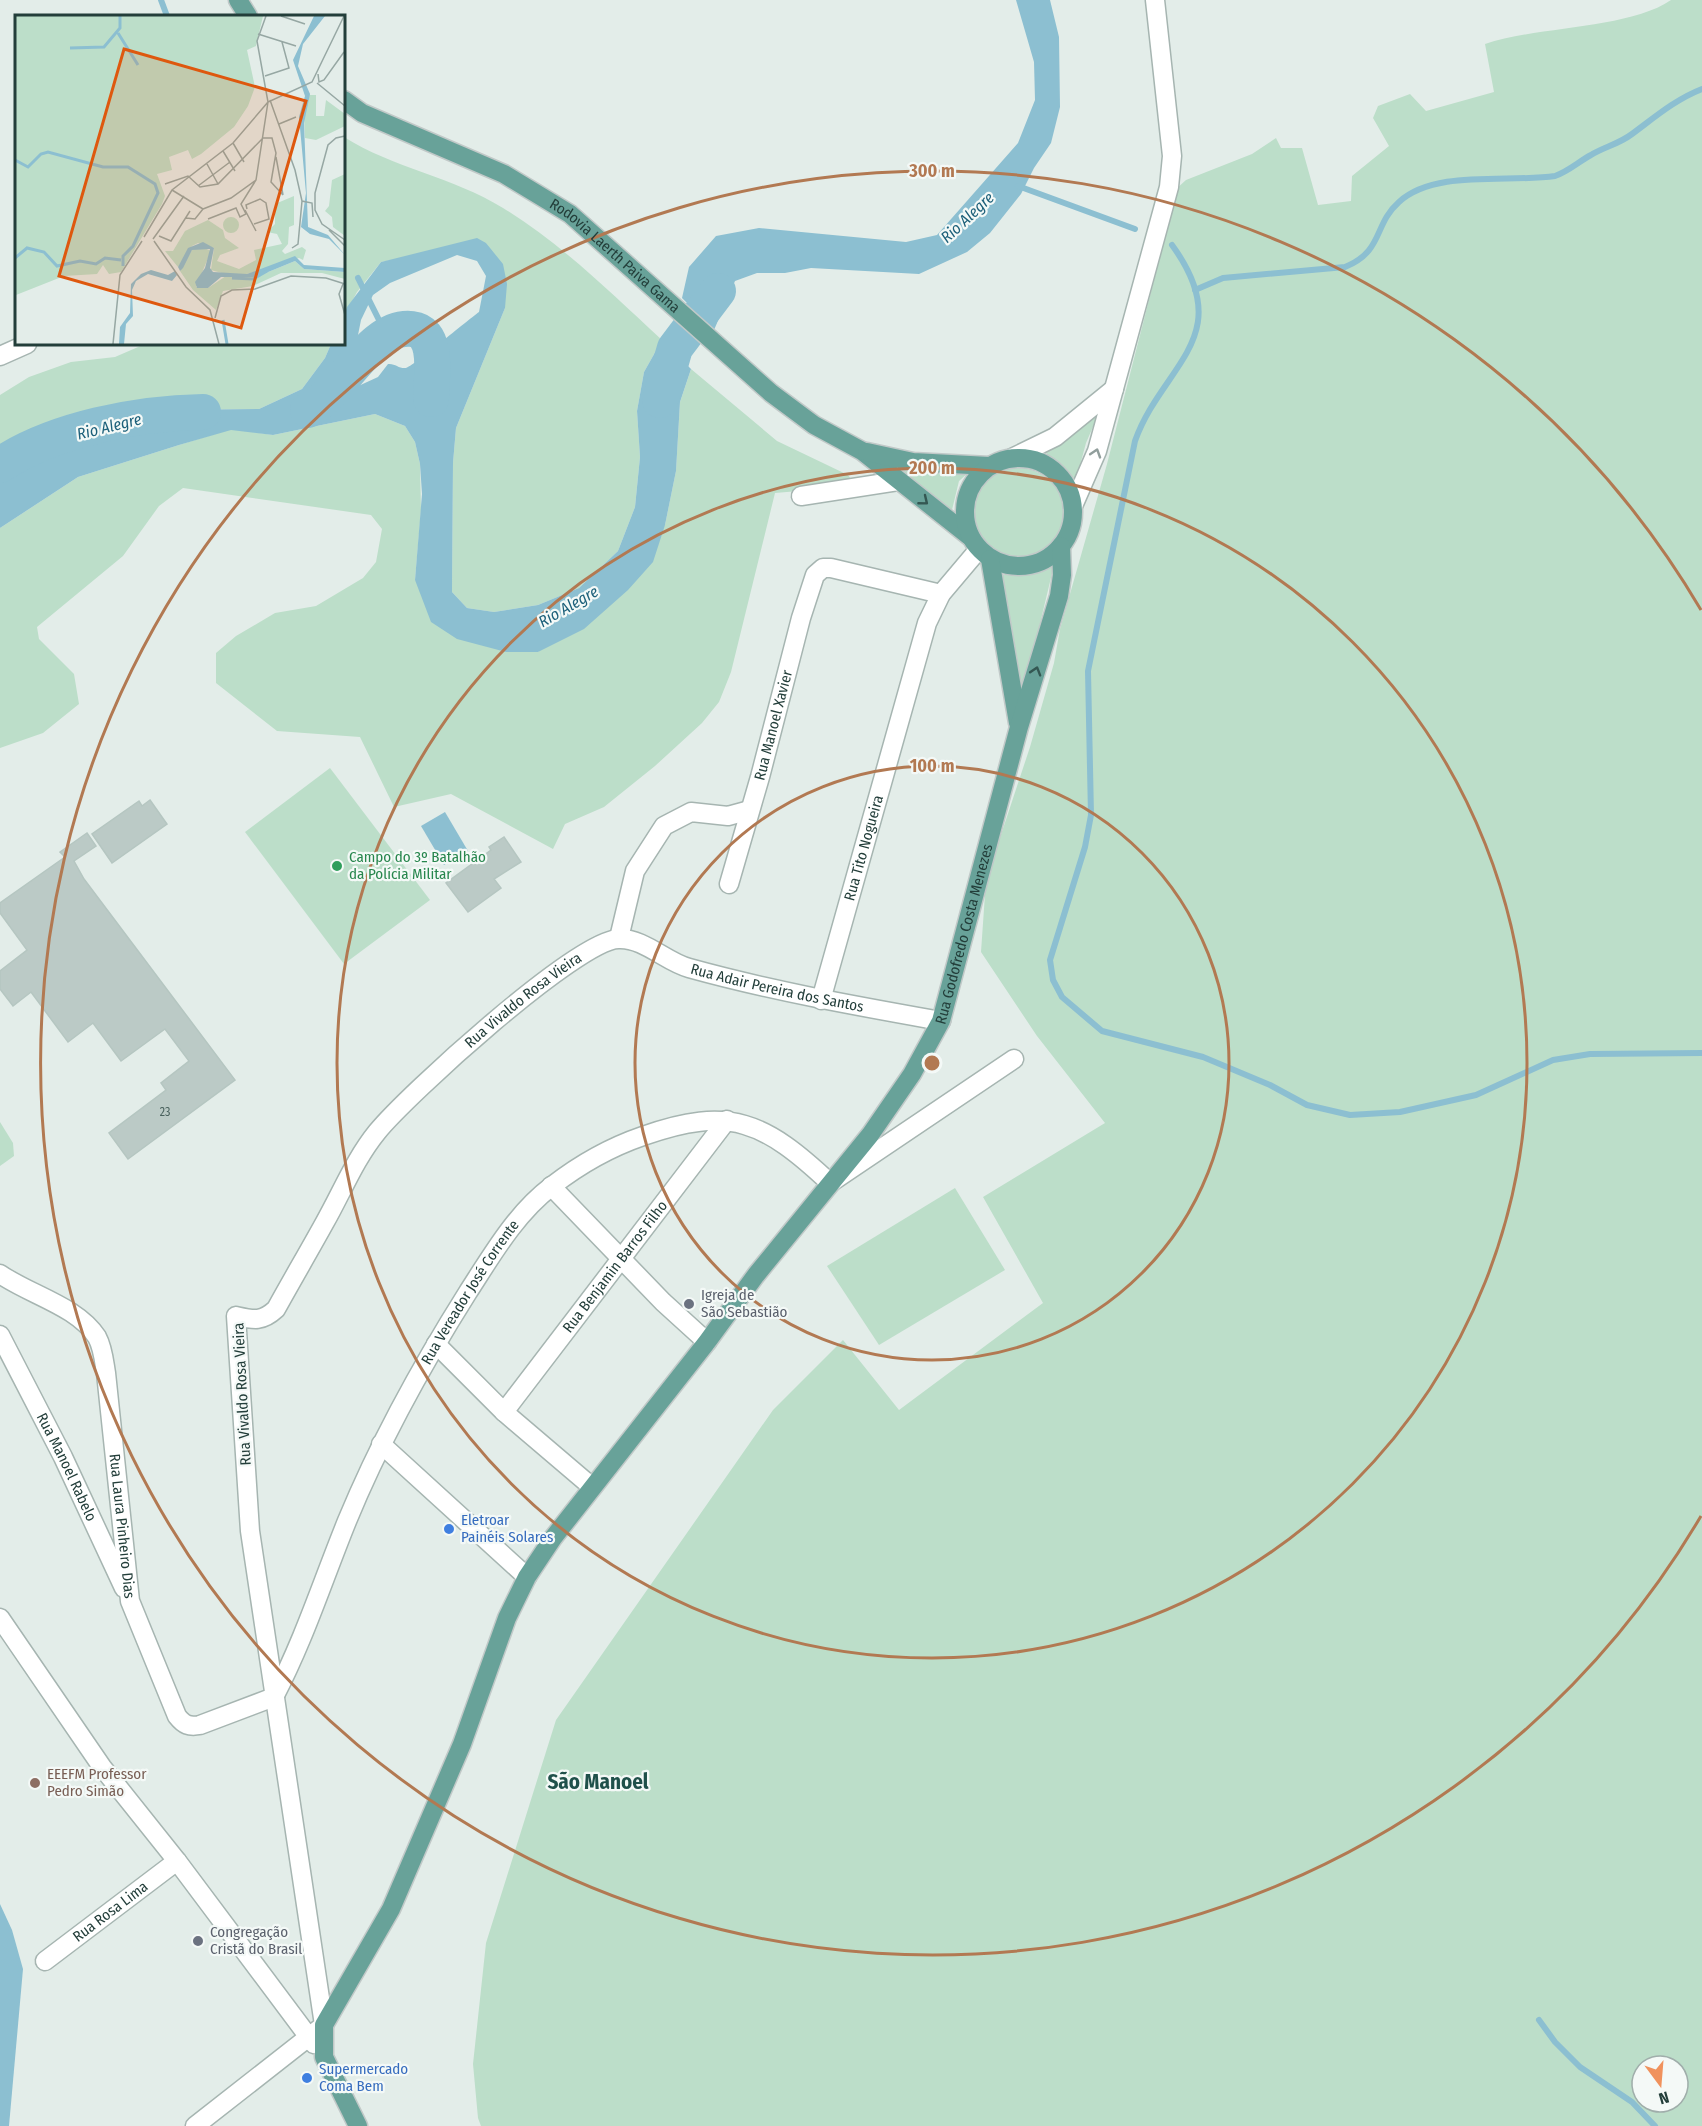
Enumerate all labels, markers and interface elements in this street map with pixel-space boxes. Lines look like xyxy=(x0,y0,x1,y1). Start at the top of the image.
inset map xyxy=(15,15,345,345)
text: 300 m xyxy=(908,160,955,182)
water label: Rio Alegre xyxy=(937,188,998,247)
street label: Rodovia Laerth Paiva Gama xyxy=(546,195,684,317)
water label: Rio Alegre xyxy=(75,409,144,444)
one-way arrow xyxy=(1089,448,1101,459)
text: 200 m xyxy=(908,457,955,479)
one-way arrow xyxy=(917,494,928,505)
water label: Rio Alegre xyxy=(535,582,602,631)
one-way arrow xyxy=(1029,666,1041,677)
street label: Rua Manoel Xavier xyxy=(751,667,796,782)
text: 100 m xyxy=(910,755,954,777)
street label: Rua Tito Nogueira xyxy=(840,793,887,903)
street label: Rua Godofredo Costa Menezes xyxy=(932,842,997,1026)
place label: Campo do 3º Batalhão da Polícia Militar xyxy=(349,848,486,883)
marker: Campo do 3º Batalhão da Polícia Militar xyxy=(330,859,344,873)
street label: Rua Vivaldo Rosa Vieira xyxy=(461,949,585,1052)
street label: Rua Adair Pereira dos Santos xyxy=(689,960,865,1016)
centre of rings xyxy=(922,1053,942,1073)
house number: 23 xyxy=(160,1105,170,1119)
street label: Rua Benjamin Barros Filho xyxy=(559,1197,671,1336)
street label: Rua Vereador José Corrente xyxy=(417,1216,523,1368)
place label: Igreja de São Sebastião xyxy=(701,1286,788,1321)
marker: Igreja de São Sebastião xyxy=(682,1297,696,1311)
street label: Rua Vivaldo Rosa Vieira xyxy=(229,1322,255,1466)
street label: Rua Manoel Rabelo xyxy=(33,1410,101,1524)
street label: Rua Laura Pinheiro Dias xyxy=(106,1453,139,1599)
place label: Eletroar Painéis Solares xyxy=(461,1511,553,1546)
marker: Eletroar Painéis Solares xyxy=(442,1522,456,1536)
place label: EEEFM Professor Pedro Simão xyxy=(47,1765,147,1800)
district label: São Manoel xyxy=(547,1769,649,1795)
marker: EEEFM Professor Pedro Simão xyxy=(28,1776,42,1790)
street label: Rua Rosa Lima xyxy=(69,1877,151,1946)
place label: Congregação Cristã do Brasil xyxy=(210,1923,302,1958)
marker: Congregação Cristã do Brasil xyxy=(191,1934,205,1948)
north arrow xyxy=(1630,2054,1690,2114)
place label: Supermercado Coma Bem xyxy=(319,2060,408,2095)
marker: Supermercado Coma Bem xyxy=(300,2071,314,2085)
text: N xyxy=(1657,2087,1671,2108)

